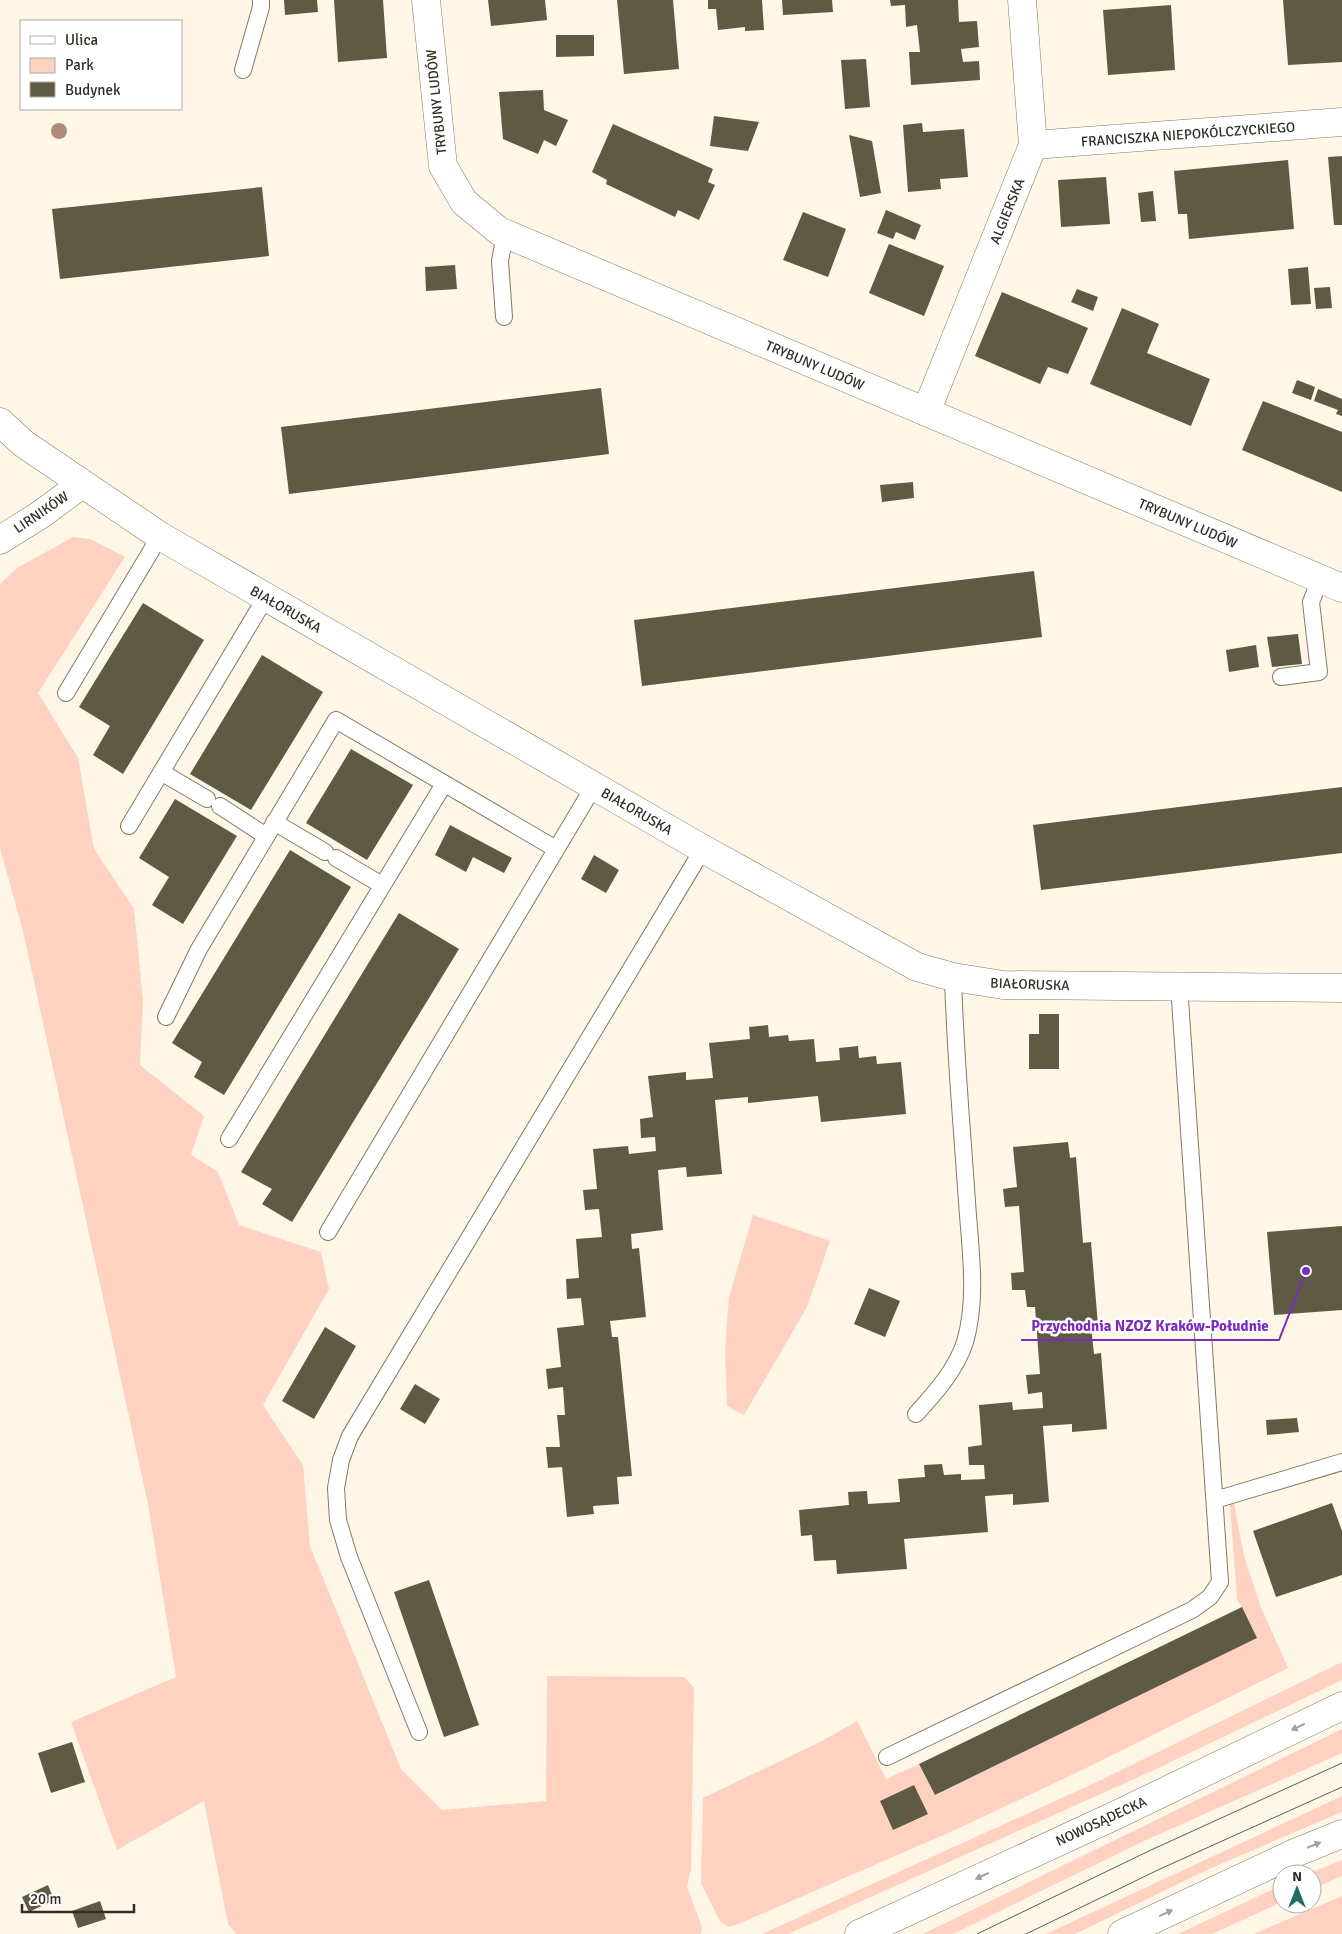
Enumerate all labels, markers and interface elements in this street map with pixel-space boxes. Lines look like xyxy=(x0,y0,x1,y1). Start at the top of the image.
legend xyxy=(20,20,182,110)
text: Ulica xyxy=(65,31,98,49)
street label: TRYBUNY LUDÓW xyxy=(422,48,450,155)
text: Park xyxy=(65,56,94,74)
text: Budynek xyxy=(65,81,121,99)
street label: FRANCISZKA NIEPOKÓLCZYCKIEGO xyxy=(1080,119,1296,150)
street label: ALGIERSKA xyxy=(987,175,1029,247)
street label: TRYBUNY LUDÓW xyxy=(763,337,867,394)
street label: LIRNIKÓW xyxy=(11,488,72,537)
street label: TRYBUNY LUDÓW xyxy=(1136,495,1240,552)
street label: BIAŁORUSKA xyxy=(247,582,325,637)
street label: BIAŁORUSKA xyxy=(598,784,676,839)
street label: BIAŁORUSKA xyxy=(990,975,1071,994)
callout: Przychodnia NZOZ Kraków-Południe xyxy=(1021,1310,1279,1340)
text: Przychodnia NZOZ Kraków-Południe xyxy=(1031,1317,1269,1335)
one-way arrow xyxy=(1291,1723,1305,1731)
street label: NOWOSĄDECKA xyxy=(1053,1793,1150,1850)
one-way arrow xyxy=(1306,1841,1321,1848)
north arrow xyxy=(1272,1864,1322,1914)
text: N xyxy=(1292,1868,1302,1885)
one-way arrow xyxy=(975,1873,989,1881)
scale bar xyxy=(22,1882,135,1914)
text: 20 m xyxy=(30,1890,61,1908)
one-way arrow xyxy=(1159,1909,1173,1917)

